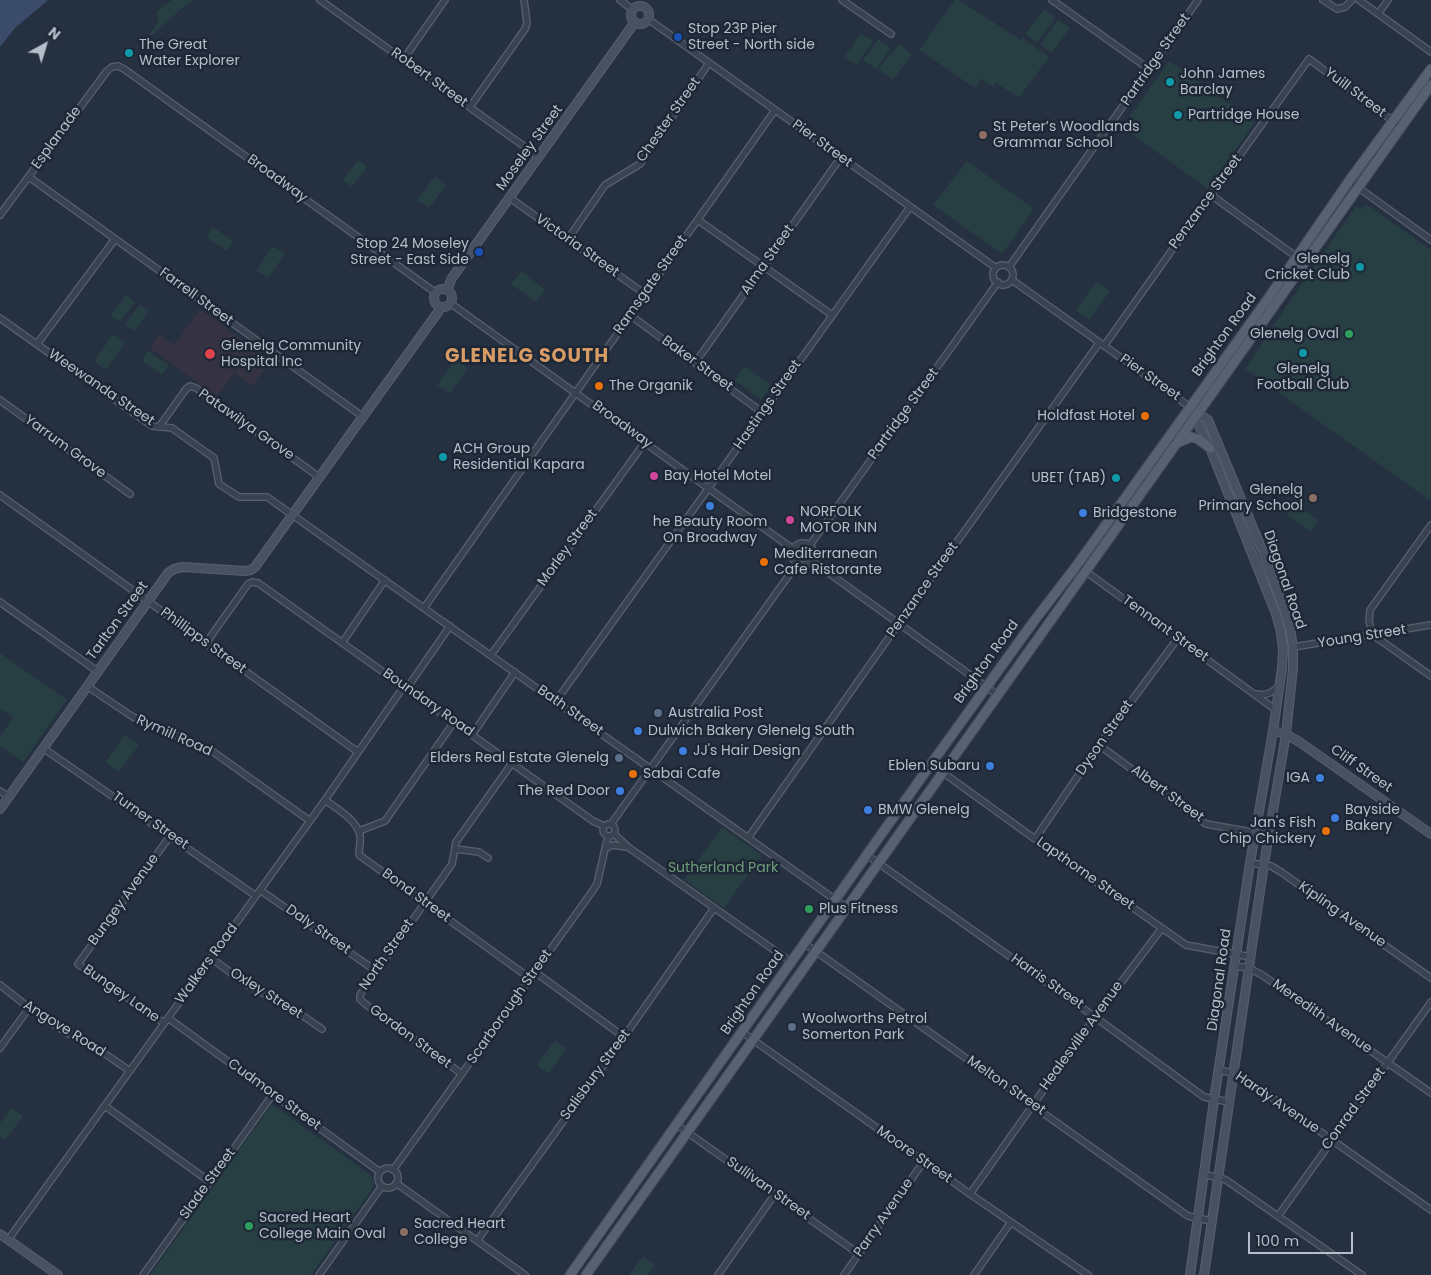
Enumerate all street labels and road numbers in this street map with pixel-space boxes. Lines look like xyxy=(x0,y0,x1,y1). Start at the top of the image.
street label: Partridge Street xyxy=(1118,11,1194,109)
street label: Robert Street xyxy=(387,45,471,111)
street label: Yuill Street xyxy=(1321,65,1389,121)
street label: Chester Street xyxy=(634,74,704,166)
street label: Moseley Street xyxy=(493,102,567,194)
street label: Esplanade xyxy=(29,103,85,173)
street label: Pier Street xyxy=(789,117,855,171)
street label: Broadway xyxy=(244,151,310,207)
street label: Penzance Street xyxy=(1166,152,1246,252)
street label: Victoria Street xyxy=(532,211,622,281)
street label: Alma Street xyxy=(738,222,798,298)
street label: Ramsgate Street xyxy=(611,232,691,338)
street label: Farrell Street xyxy=(156,265,236,329)
street label: Brighton Road xyxy=(1189,290,1261,380)
street label: Baker Street xyxy=(658,333,736,395)
street label: Weewanda Street xyxy=(45,346,157,430)
street label: Pier Street xyxy=(1116,351,1184,405)
street label: Hastings Street xyxy=(731,357,805,453)
street label: Partridge Street xyxy=(865,365,943,463)
street label: Patawilya Grove xyxy=(195,386,297,464)
street label: Broadway xyxy=(589,397,655,453)
street label: Yarrum Grove xyxy=(21,412,109,482)
street label: Morley Street xyxy=(534,506,602,590)
street label: Diagonal Road xyxy=(1259,528,1309,632)
street label: Penzance Street xyxy=(884,539,962,641)
street label: Tarlton Street xyxy=(84,578,152,664)
street label: Tennant Street xyxy=(1119,592,1211,666)
street label: Phillipps Street xyxy=(157,604,249,678)
street label: Brighton Road xyxy=(951,617,1023,707)
street label: Young Street xyxy=(1317,622,1407,652)
street label: Boundary Road xyxy=(379,665,477,741)
street label: Bath Street xyxy=(534,682,606,740)
street label: Dyson Street xyxy=(1073,697,1137,779)
street label: Rymill Road xyxy=(133,712,215,760)
street label: Cliff Street xyxy=(1327,742,1395,796)
street label: Albert Street xyxy=(1127,762,1207,826)
street label: Turner Street xyxy=(109,788,191,854)
street label: Lapthorne Street xyxy=(1033,834,1137,914)
street label: Bungey Avenue xyxy=(85,851,163,949)
street label: Bond Street xyxy=(378,865,454,927)
street label: Kipling Avenue xyxy=(1295,879,1389,951)
street label: Daly Street xyxy=(282,901,354,959)
street label: North Street xyxy=(356,916,418,994)
street label: Walkers Road xyxy=(172,921,242,1007)
street label: Diagonal Road xyxy=(1204,928,1236,1032)
street label: Scarborough Street xyxy=(464,946,556,1068)
street label: Brighton Road xyxy=(718,948,788,1038)
street label: Harris Street xyxy=(1007,951,1087,1013)
street label: Bungey Lane xyxy=(80,961,162,1027)
street label: Oxley Street xyxy=(227,965,305,1023)
street label: Meredith Avenue xyxy=(1269,976,1375,1058)
street label: Healesville Avenue xyxy=(1037,978,1127,1094)
street label: Angove Road xyxy=(20,997,108,1061)
street label: Gordon Street xyxy=(366,1002,454,1072)
street label: Salisbury Street xyxy=(557,1026,635,1124)
street label: Melton Street xyxy=(964,1053,1048,1119)
street label: Cudmore Street xyxy=(224,1056,324,1134)
street label: Conrad Street xyxy=(1319,1065,1389,1153)
street label: Hardy Avenue xyxy=(1232,1069,1322,1137)
street label: Moore Street xyxy=(873,1123,955,1187)
street label: Slade Street xyxy=(177,1145,239,1223)
street label: Sullivan Street xyxy=(723,1154,813,1224)
street label: Parry Avenue xyxy=(851,1175,917,1261)

